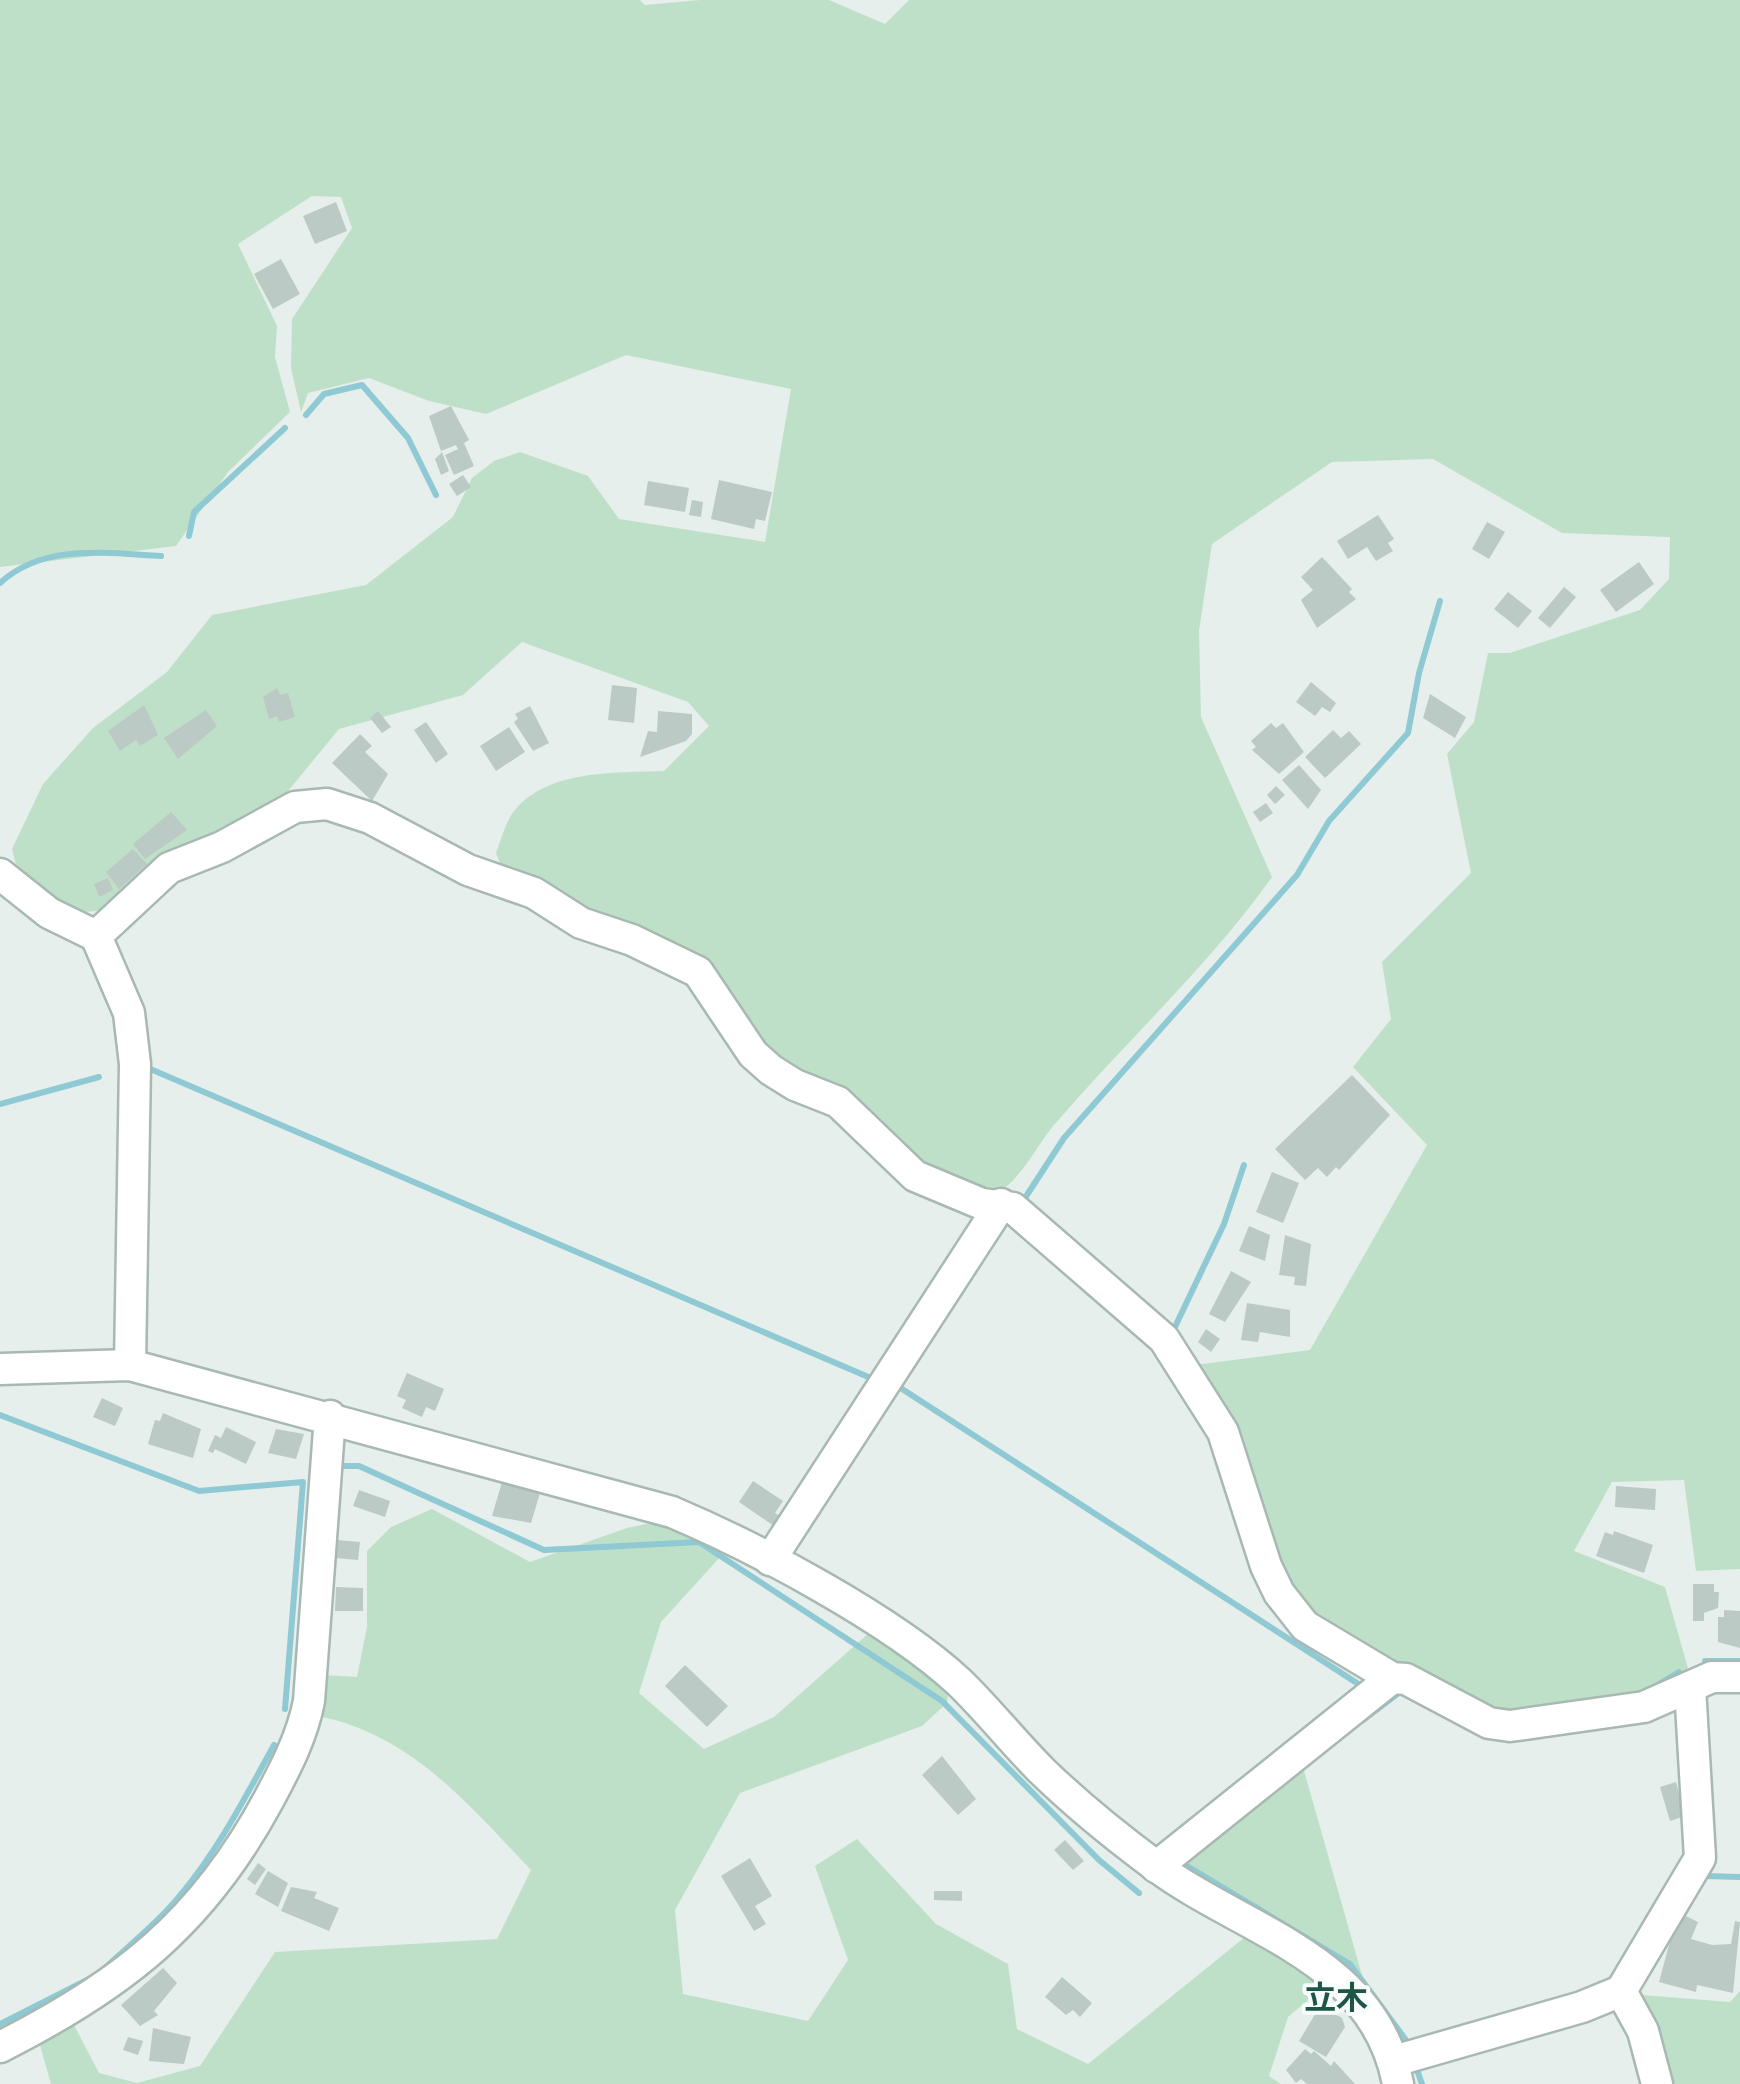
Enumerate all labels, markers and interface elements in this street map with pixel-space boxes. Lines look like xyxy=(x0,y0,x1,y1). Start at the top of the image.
district label: 立木 xyxy=(1304,1981,1368,2015)

